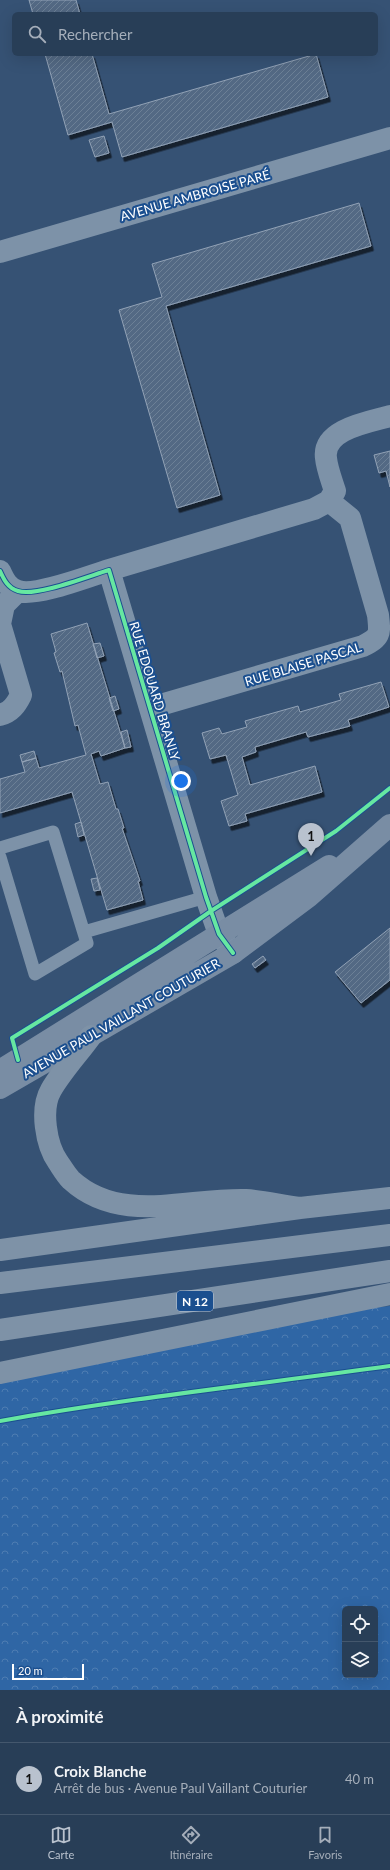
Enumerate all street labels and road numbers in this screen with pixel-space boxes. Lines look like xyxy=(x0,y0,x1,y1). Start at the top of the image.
street label: AVENUE AMBROISE PARÉ xyxy=(118,166,272,224)
street label: RUE EDOUARD BRANLY xyxy=(126,620,184,763)
street label: RUE BLAISE PASCAL xyxy=(243,639,364,689)
street label: AVENUE PAUL VAILLANT COUTURIER xyxy=(19,954,223,1081)
road number: N 12 xyxy=(177,1291,213,1311)

